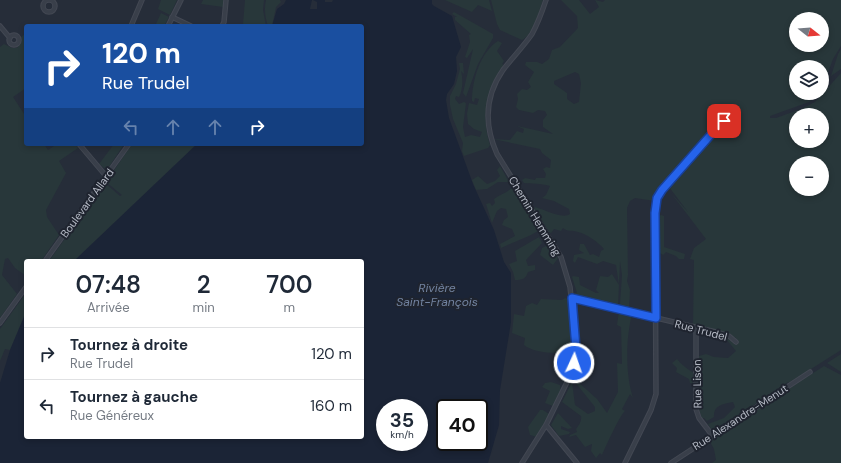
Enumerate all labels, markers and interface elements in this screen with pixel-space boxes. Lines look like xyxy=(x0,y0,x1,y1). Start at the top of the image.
north arrow xyxy=(789,12,829,52)
map controls xyxy=(789,12,829,196)
text: 120 m xyxy=(102,35,181,72)
icon: right xyxy=(36,40,88,92)
button: layers xyxy=(789,60,829,100)
text: Rue Trudel xyxy=(102,71,190,95)
pin xyxy=(707,104,741,138)
button: + xyxy=(789,108,829,148)
icon: arrive xyxy=(713,110,735,132)
icon: left xyxy=(120,116,142,138)
icon: ahead xyxy=(162,116,184,138)
icon: ahead xyxy=(204,116,226,138)
icon: right xyxy=(246,116,268,138)
button: − xyxy=(789,156,829,196)
street label: Boulevard Allard xyxy=(57,166,117,240)
street label: Chemin Hemming xyxy=(506,174,564,258)
text: 07:48 xyxy=(76,269,141,300)
text: 2 xyxy=(197,269,211,300)
text: 700 xyxy=(266,269,312,300)
water label: Rivière Saint-François xyxy=(396,280,478,310)
text: Arrivée xyxy=(87,299,130,316)
text: min xyxy=(193,299,215,316)
text: m xyxy=(284,299,295,316)
street label: Rue Trudel xyxy=(673,316,729,344)
text: Tournez à droite xyxy=(70,335,188,355)
position arrow xyxy=(553,342,595,384)
icon: right xyxy=(36,343,58,365)
text: 120 m xyxy=(311,344,352,364)
text: Rue Trudel xyxy=(70,355,133,372)
street label: Rue Lison xyxy=(690,359,704,409)
street label: Rue Alexandre-Menut xyxy=(690,381,790,453)
text: Tournez à gauche xyxy=(70,387,198,407)
icon: left xyxy=(36,395,58,417)
text: 160 m xyxy=(310,396,352,416)
speed limit sign: 40 xyxy=(436,399,488,451)
text: Rue Généreux xyxy=(70,407,154,424)
text: 35 xyxy=(390,407,414,433)
text: km/h xyxy=(390,428,414,441)

